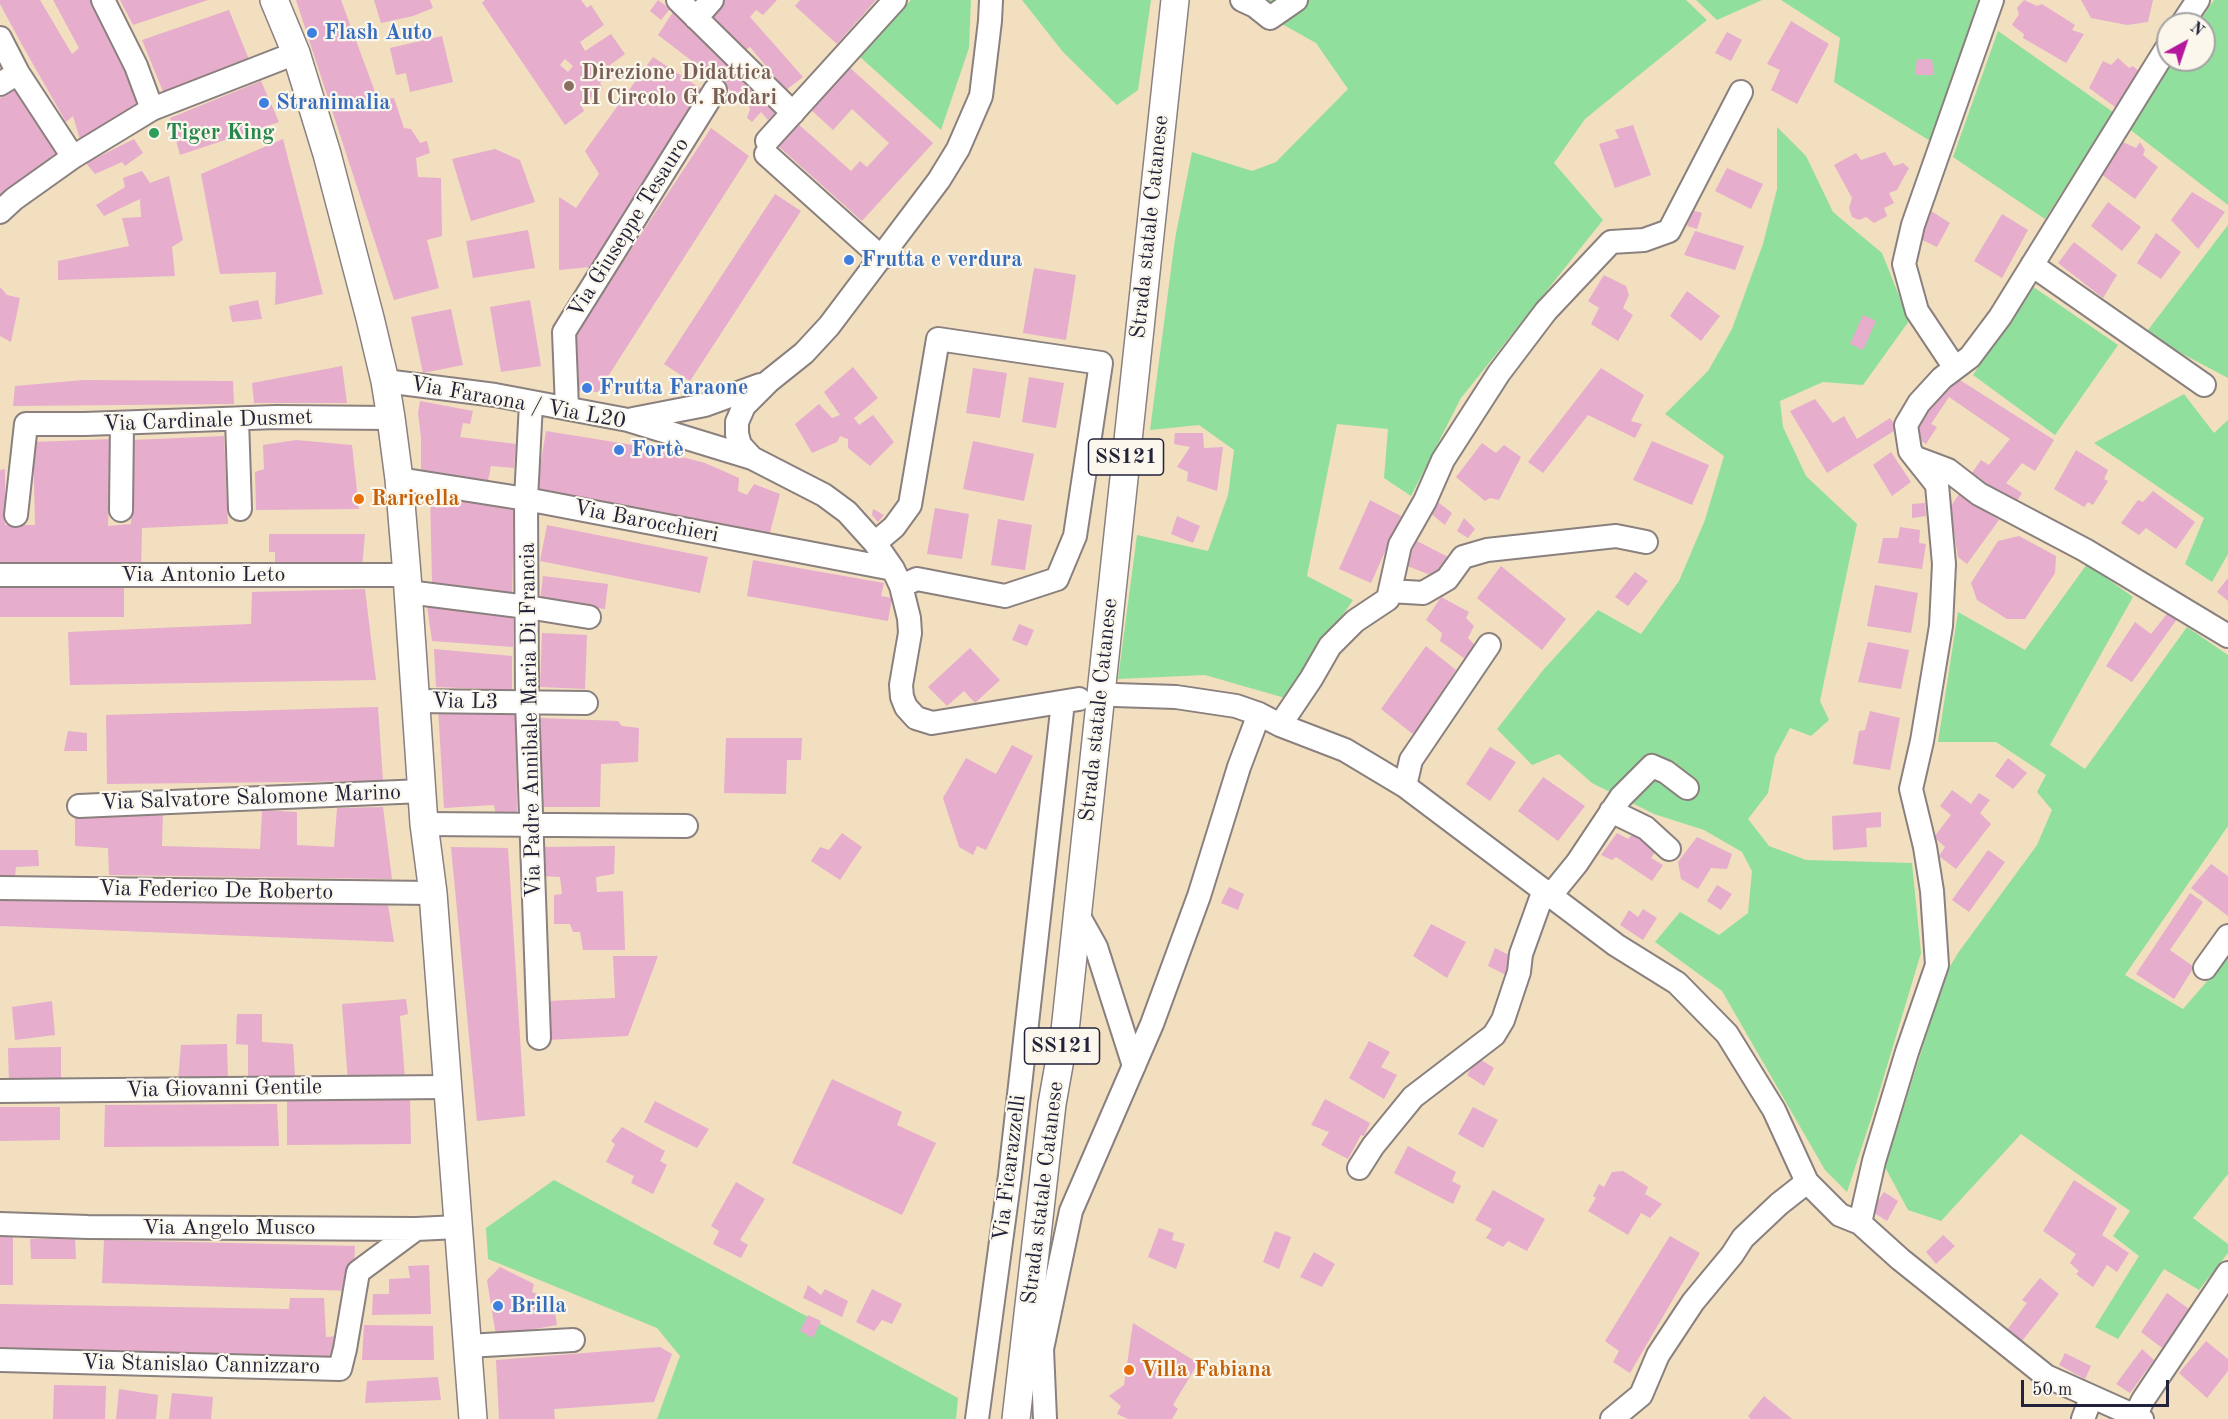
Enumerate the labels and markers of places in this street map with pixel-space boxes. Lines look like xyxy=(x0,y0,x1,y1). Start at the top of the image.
place label: Flash Auto xyxy=(324,20,432,46)
marker: Flash Auto xyxy=(305,26,319,40)
place label: Direzione Didattica II Circolo G. Rodari xyxy=(581,60,777,112)
marker: Direzione Didattica II Circolo G. Rodari xyxy=(562,79,576,93)
place label: Stranimalia xyxy=(276,90,390,116)
marker: Stranimalia xyxy=(257,96,271,110)
place label: Tiger King xyxy=(166,120,274,146)
marker: Tiger King xyxy=(147,126,161,140)
place label: Frutta e verdura xyxy=(861,247,1022,273)
marker: Frutta e verdura xyxy=(842,253,856,267)
place label: Frutta Faraone xyxy=(599,375,748,401)
marker: Frutta Faraone xyxy=(580,381,594,395)
place label: Fortè xyxy=(631,437,684,463)
marker: Fortè xyxy=(612,443,626,457)
place label: Raricella xyxy=(371,486,460,512)
marker: Raricella xyxy=(352,492,366,506)
place label: Brilla xyxy=(510,1293,566,1319)
marker: Brilla xyxy=(491,1299,505,1313)
place label: Villa Fabiana xyxy=(1141,1357,1272,1383)
marker: Villa Fabiana xyxy=(1122,1363,1136,1377)

